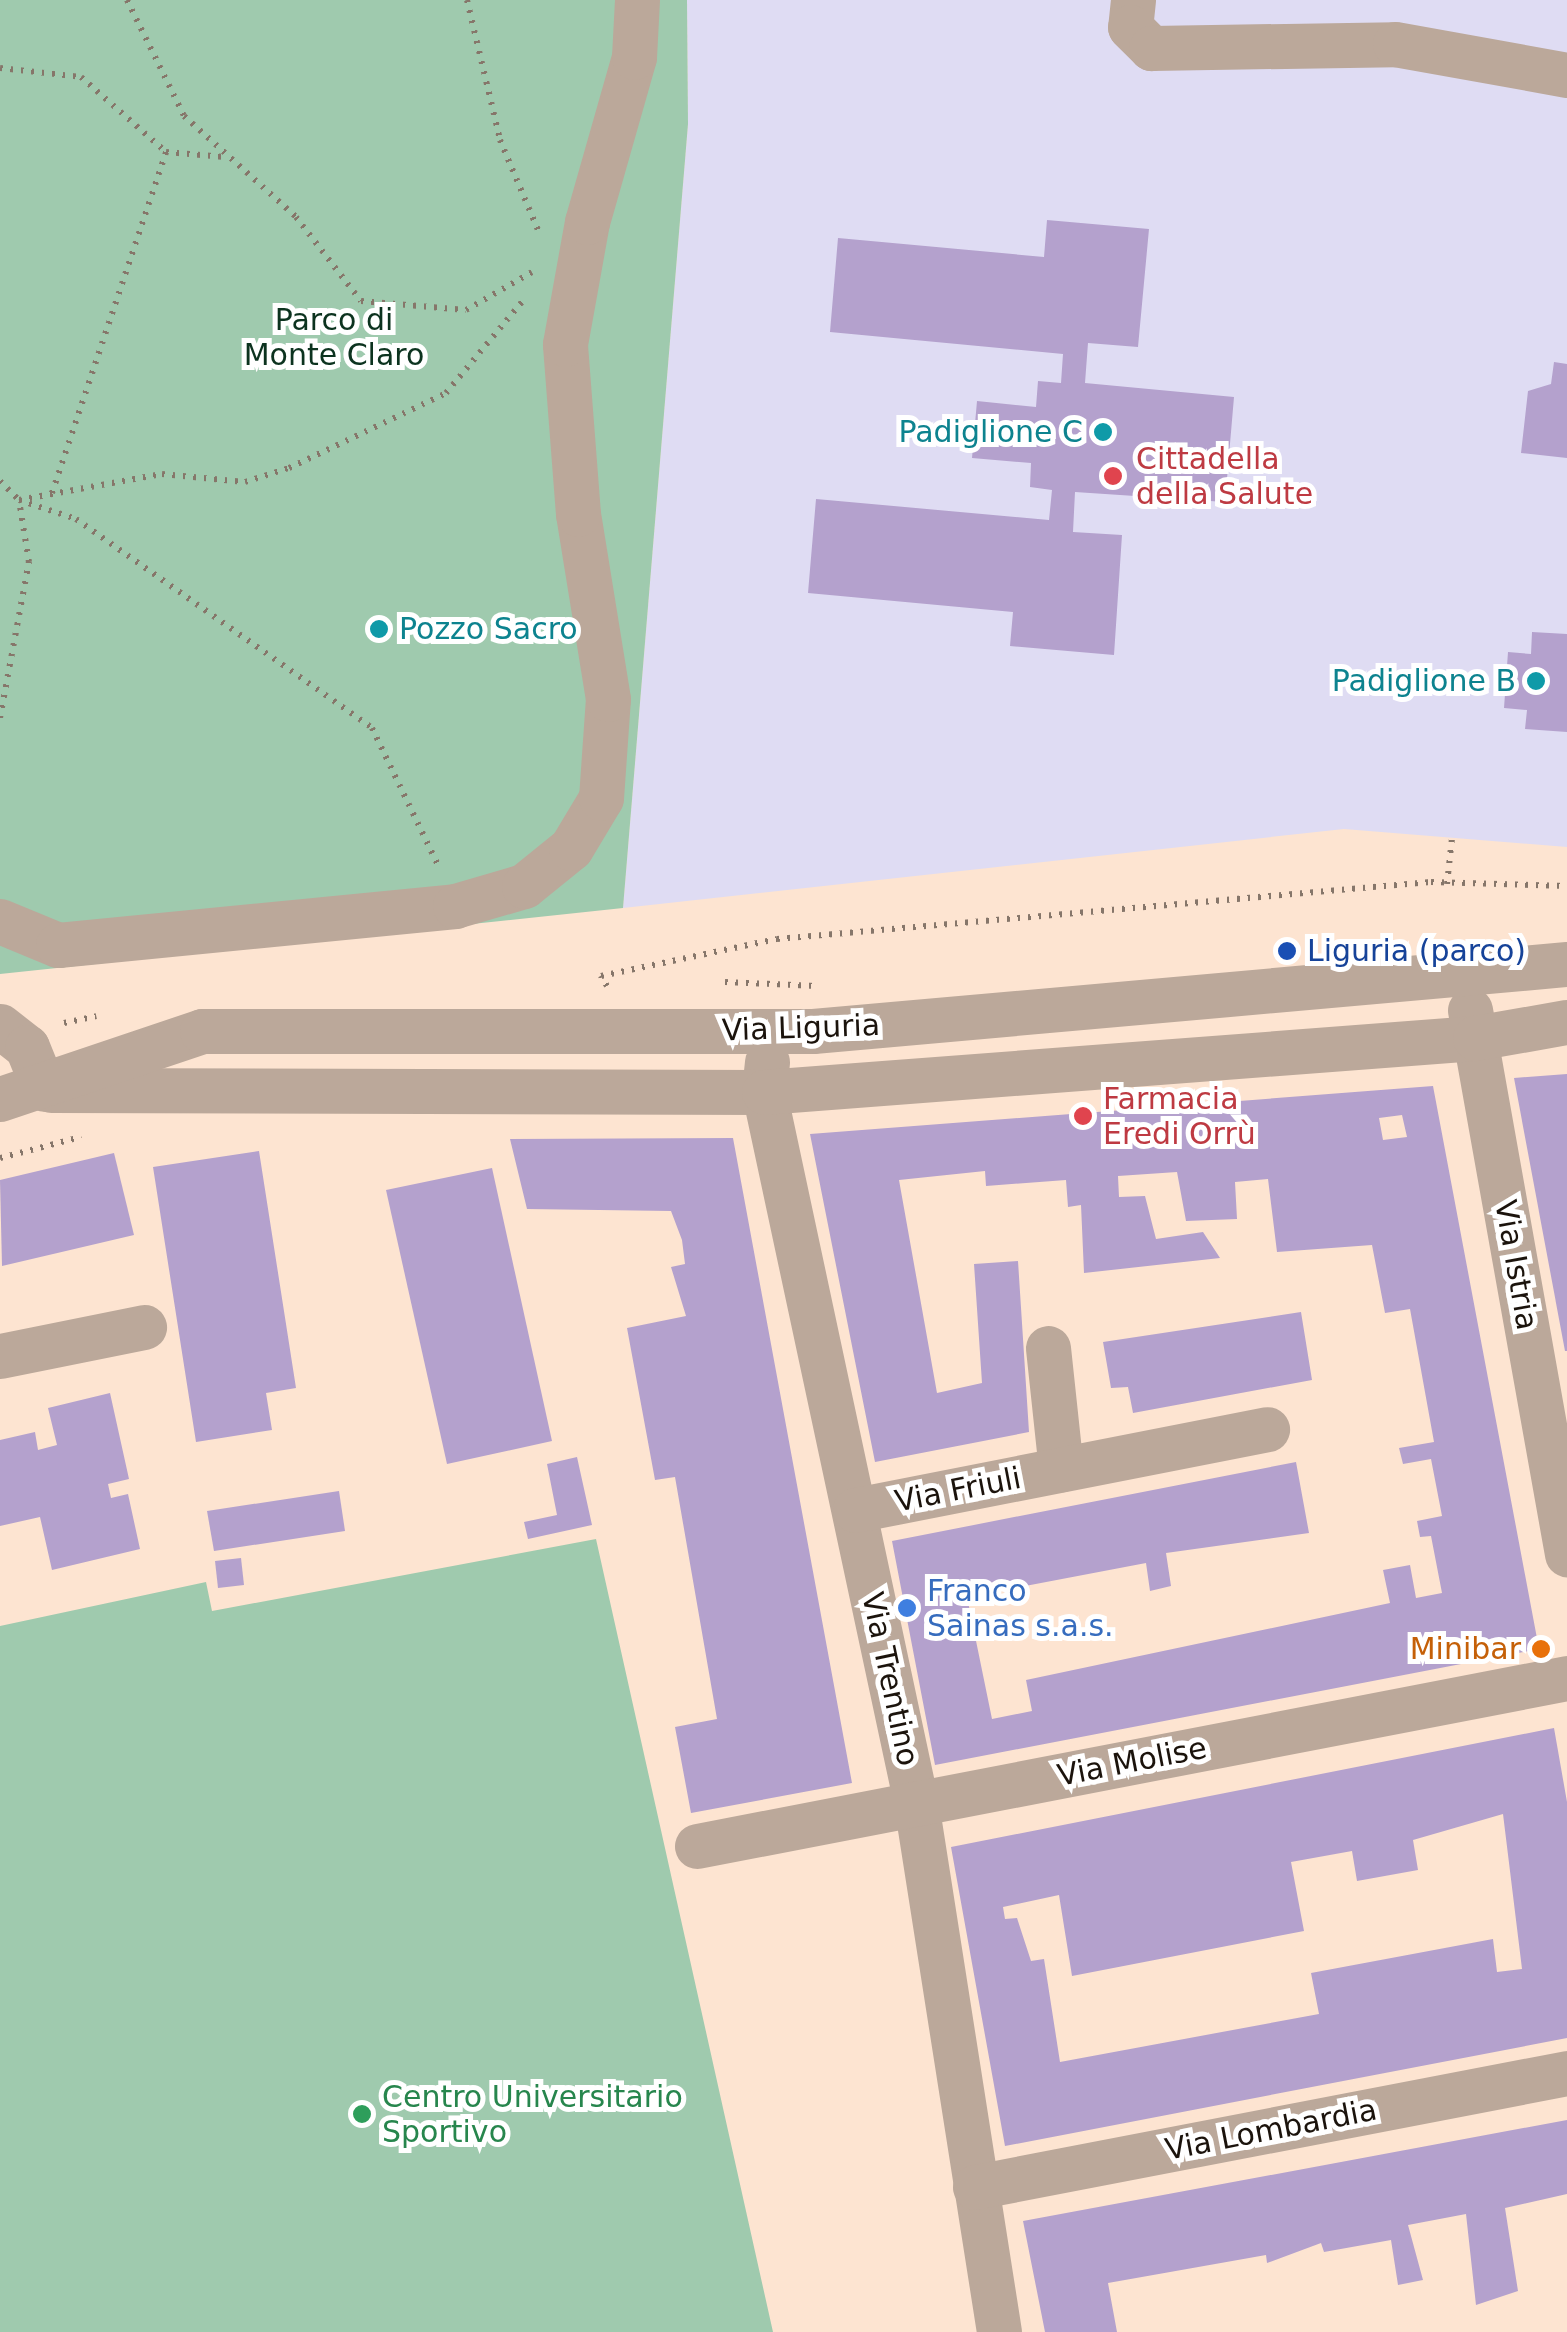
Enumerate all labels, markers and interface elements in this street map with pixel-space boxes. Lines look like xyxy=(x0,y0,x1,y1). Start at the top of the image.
park label: Parco di Monte Claro xyxy=(244,302,424,372)
place label: Padiglione C xyxy=(898,414,1083,450)
marker: Padiglione C xyxy=(1092,421,1114,443)
place label: Cittadella della Salute xyxy=(1136,441,1313,512)
marker: Cittadella della Salute xyxy=(1100,463,1126,489)
place label: Pozzo Sacro xyxy=(399,611,578,647)
marker: Pozzo Sacro xyxy=(368,618,390,640)
place label: Padiglione B xyxy=(1332,663,1516,699)
marker: Padiglione B xyxy=(1525,670,1547,692)
place label: Liguria (parco) xyxy=(1307,933,1526,969)
marker: Liguria (parco) xyxy=(1276,940,1298,962)
street label: Via Liguria xyxy=(721,1007,881,1049)
place label: Farmacia Eredi Orrù xyxy=(1103,1081,1256,1152)
marker: Farmacia Eredi Orrù xyxy=(1072,1105,1094,1127)
street label: Via Istria xyxy=(1487,1197,1545,1333)
street label: Via Friuli xyxy=(892,1460,1024,1520)
place label: Franco Sainas s.a.s. xyxy=(927,1573,1114,1644)
street label: Via Trentino xyxy=(854,1589,926,1769)
marker: Franco Sainas s.a.s. xyxy=(896,1597,918,1619)
place label: Minibar xyxy=(1410,1631,1521,1667)
marker: Minibar xyxy=(1530,1638,1552,1660)
street label: Via Molise xyxy=(1054,1730,1210,1794)
place label: Centro Universitario Sportivo xyxy=(382,2079,683,2150)
street label: Via Lombardia xyxy=(1162,2092,1380,2168)
marker: Centro Universitario Sportivo xyxy=(351,2103,373,2125)

